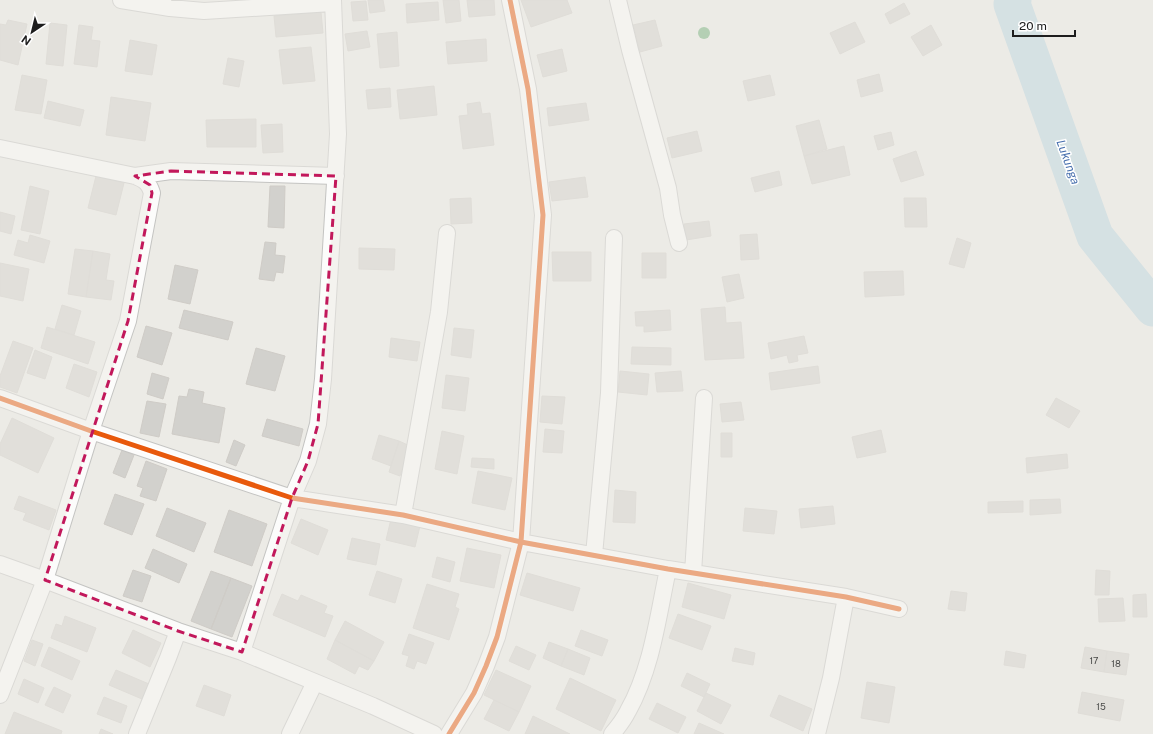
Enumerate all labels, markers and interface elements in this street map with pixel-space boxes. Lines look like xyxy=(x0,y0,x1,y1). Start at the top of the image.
north arrow xyxy=(12,12,52,52)
scale bar xyxy=(1013,12,1075,38)
text: 20 m xyxy=(1019,19,1047,33)
text: N xyxy=(19,33,33,48)
water label: Lukunga xyxy=(1053,138,1083,186)
house number: 17 xyxy=(1089,655,1099,666)
house number: 18 xyxy=(1111,658,1121,669)
house number: 15 xyxy=(1096,701,1106,712)

